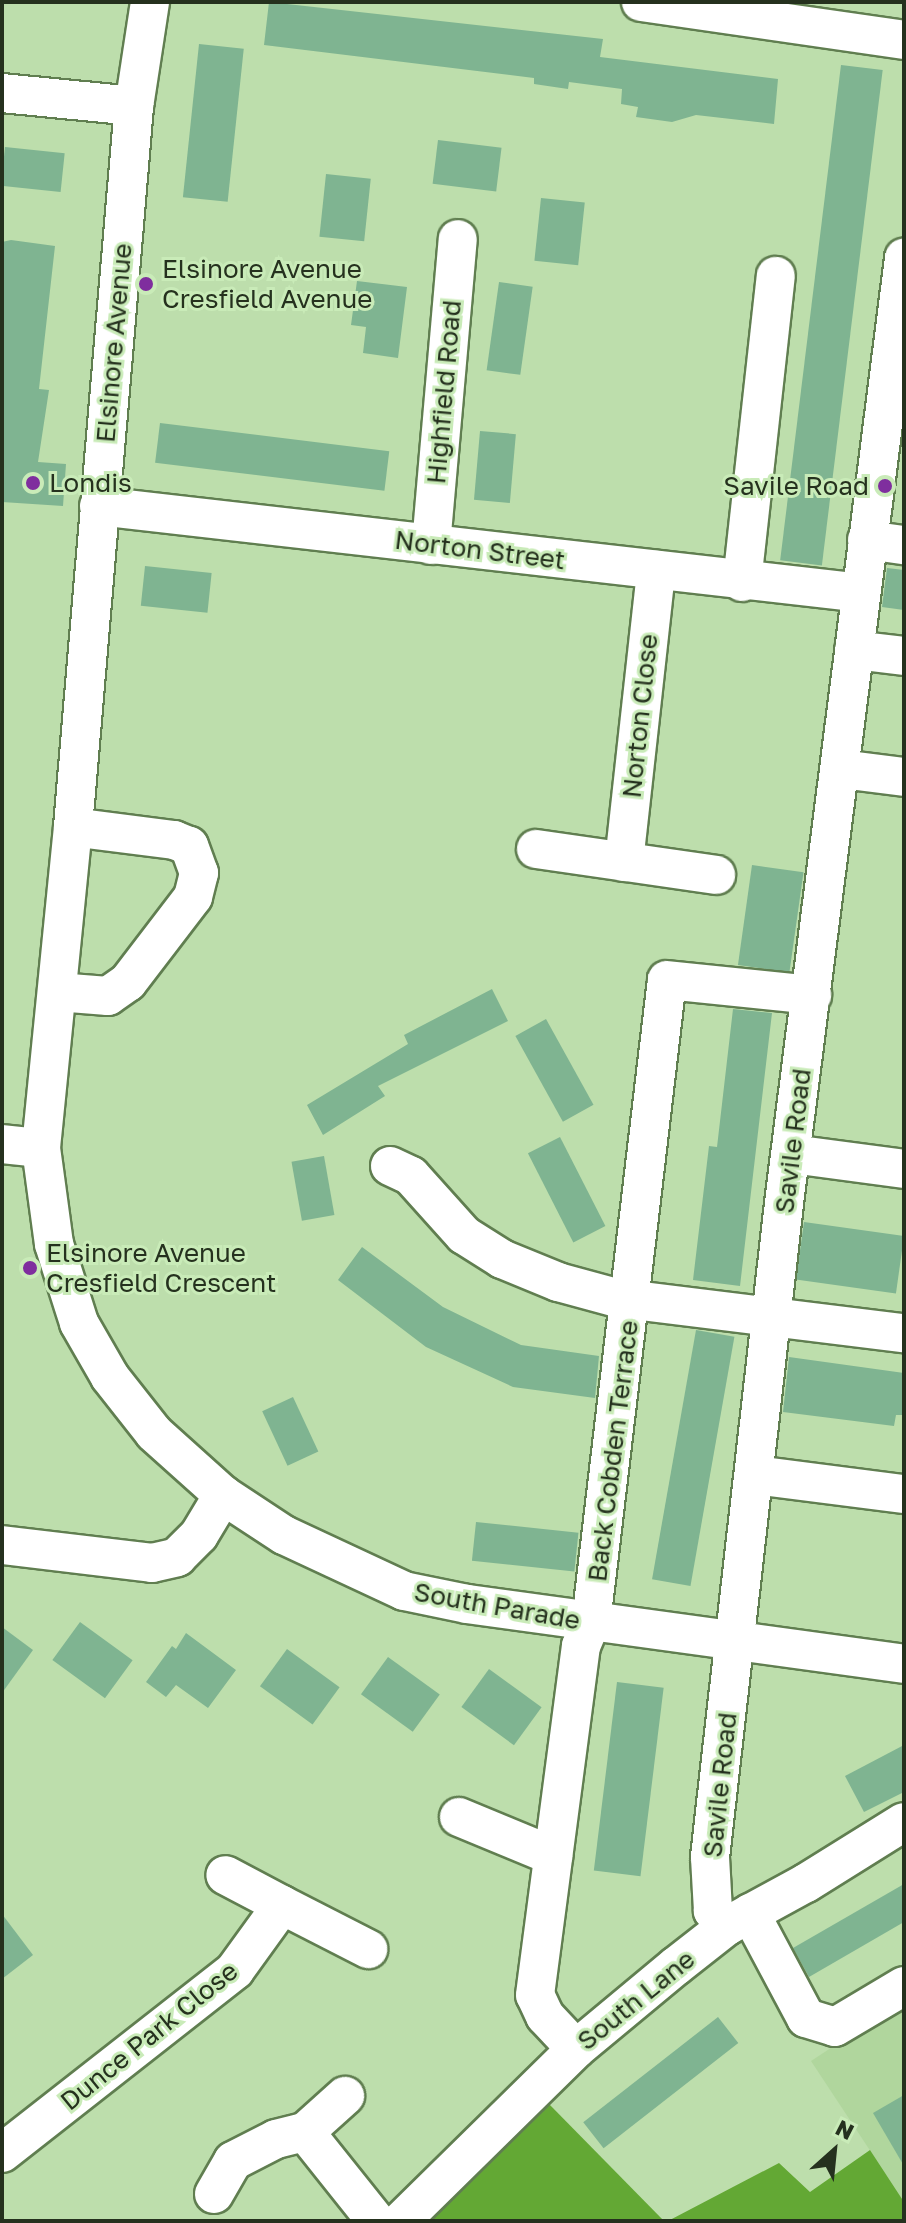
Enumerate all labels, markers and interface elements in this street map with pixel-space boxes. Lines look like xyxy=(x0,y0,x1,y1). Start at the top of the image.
street label: Elsinore Avenue xyxy=(90,242,138,444)
place label: Elsinore Avenue Cresfield Avenue xyxy=(162,253,372,314)
marker: Elsinore Avenue Cresfield Avenue xyxy=(137,275,155,293)
street label: Highfield Road xyxy=(420,299,468,485)
place label: Londis xyxy=(49,467,132,499)
place label: Savile Road xyxy=(723,470,869,502)
marker: Londis xyxy=(24,474,42,492)
marker: Savile Road xyxy=(876,477,894,495)
street label: Norton Street xyxy=(393,524,567,576)
street label: Norton Close xyxy=(616,632,664,800)
street label: Savile Road xyxy=(769,1067,817,1215)
place label: Elsinore Avenue Cresfield Crescent xyxy=(46,1237,276,1298)
marker: Elsinore Avenue Cresfield Crescent xyxy=(21,1259,39,1277)
street label: Back Cobden Terrace xyxy=(581,1319,645,1583)
street label: South Parade xyxy=(412,1576,582,1636)
street label: Savile Road xyxy=(697,1711,743,1859)
street label: South Lane xyxy=(571,1943,701,2057)
street label: Dunce Park Close xyxy=(54,1955,244,2117)
north arrow xyxy=(794,2111,874,2191)
text: N xyxy=(832,2113,859,2145)

